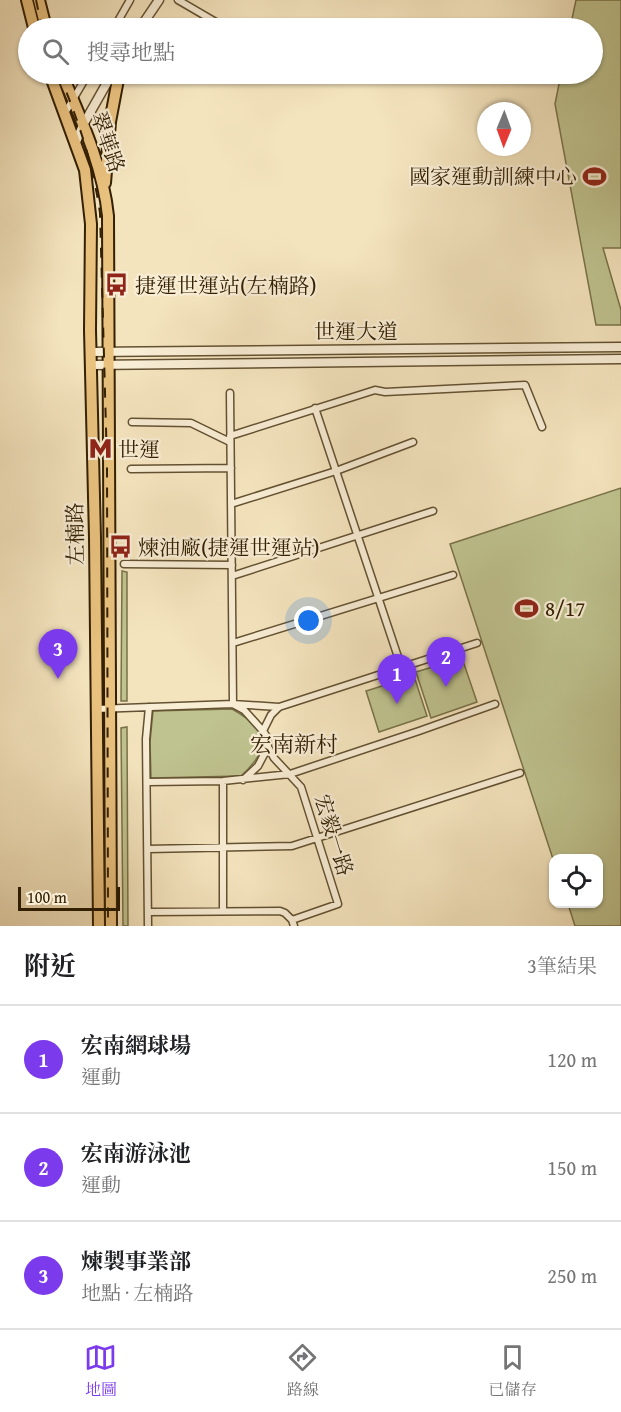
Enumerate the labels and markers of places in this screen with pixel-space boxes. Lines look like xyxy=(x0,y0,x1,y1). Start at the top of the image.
place label: 國家運動訓練中心 xyxy=(409,161,577,192)
sports icon: 國家運動訓練中心 xyxy=(582,163,608,189)
place label: 捷運世運站(左楠路) xyxy=(135,270,317,301)
bus stop icon: 捷運世運站(左楠路) xyxy=(104,272,130,298)
place label: 世運 xyxy=(118,434,160,465)
metro station icon: 世運 xyxy=(87,436,113,462)
place label: 煉油廠(捷運世運站) xyxy=(138,532,320,563)
bus stop icon: 煉油廠(捷運世運站) xyxy=(107,534,133,560)
place label: 8/17 xyxy=(545,593,585,624)
sports icon: 8/17 xyxy=(514,595,540,621)
pin: 3 xyxy=(38,630,78,679)
pin: 2 xyxy=(426,638,466,687)
pin: 1 xyxy=(378,654,416,704)

